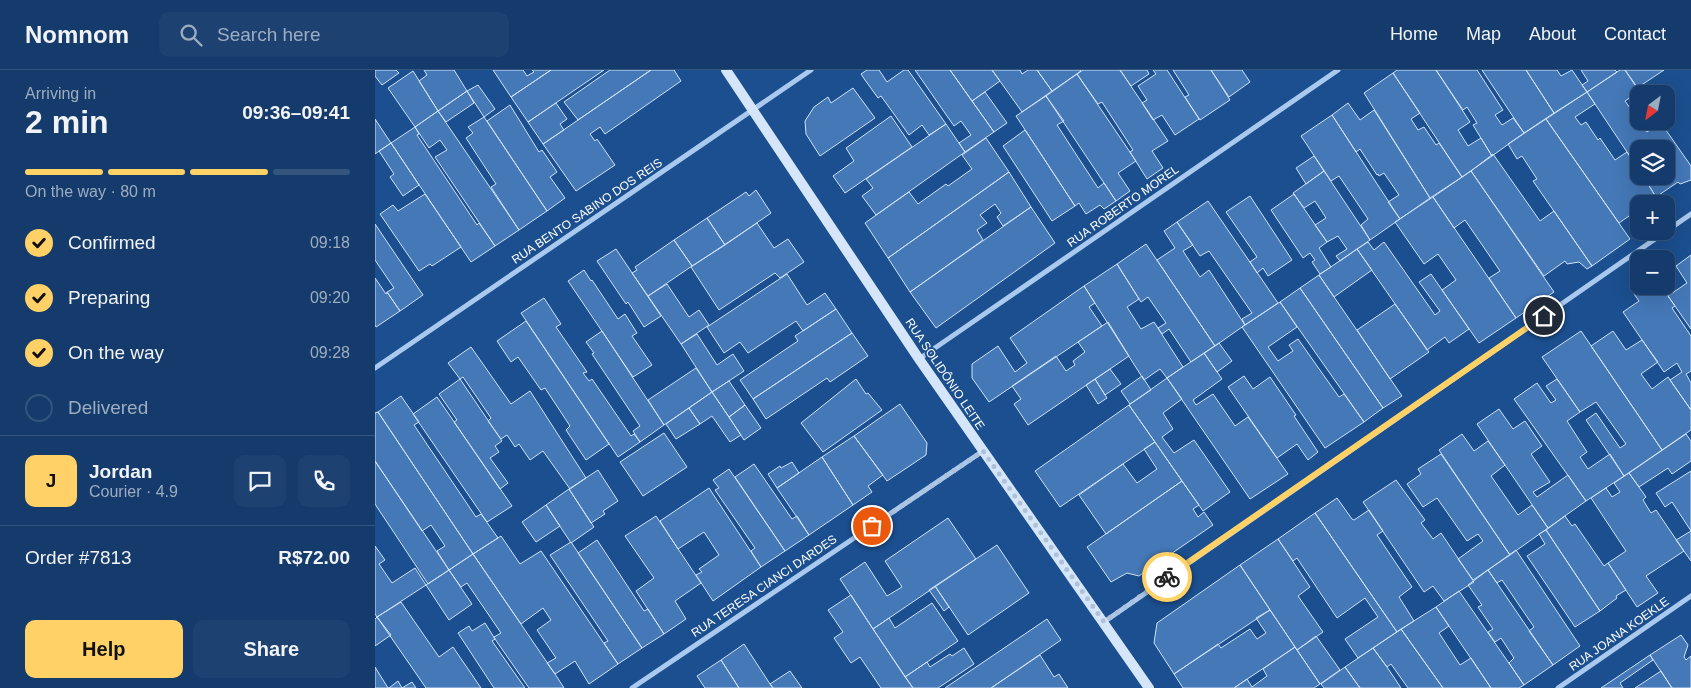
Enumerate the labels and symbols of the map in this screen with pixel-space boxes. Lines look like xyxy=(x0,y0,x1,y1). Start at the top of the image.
north arrow xyxy=(1630,85,1675,130)
street label: RUA BENTO SABINO DOS REIS xyxy=(509,155,665,267)
street label: RUA ROBERTO MOREL xyxy=(1065,162,1182,250)
pin xyxy=(1523,295,1565,337)
street label: RUA SOLIDÔNIO LEITE xyxy=(902,315,988,432)
pin xyxy=(851,505,893,547)
street label: RUA TERESA CIANCI DARDES xyxy=(689,532,839,640)
courier xyxy=(1142,552,1192,602)
street label: RUA JOANA KOEKLE xyxy=(1566,594,1672,674)

